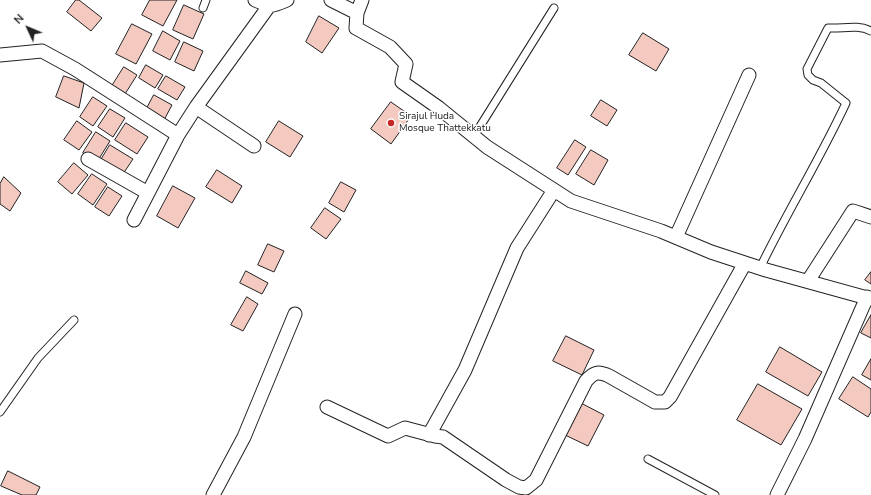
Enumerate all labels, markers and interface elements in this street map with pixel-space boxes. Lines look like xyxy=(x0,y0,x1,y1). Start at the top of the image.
north arrow xyxy=(8,8,48,48)
text: N xyxy=(11,11,27,27)
place label: Sirajul Huda Mosque Thattekkatu xyxy=(399,111,491,134)
marker: Sirajul Huda Mosque Thattekkatu xyxy=(386,118,396,128)

